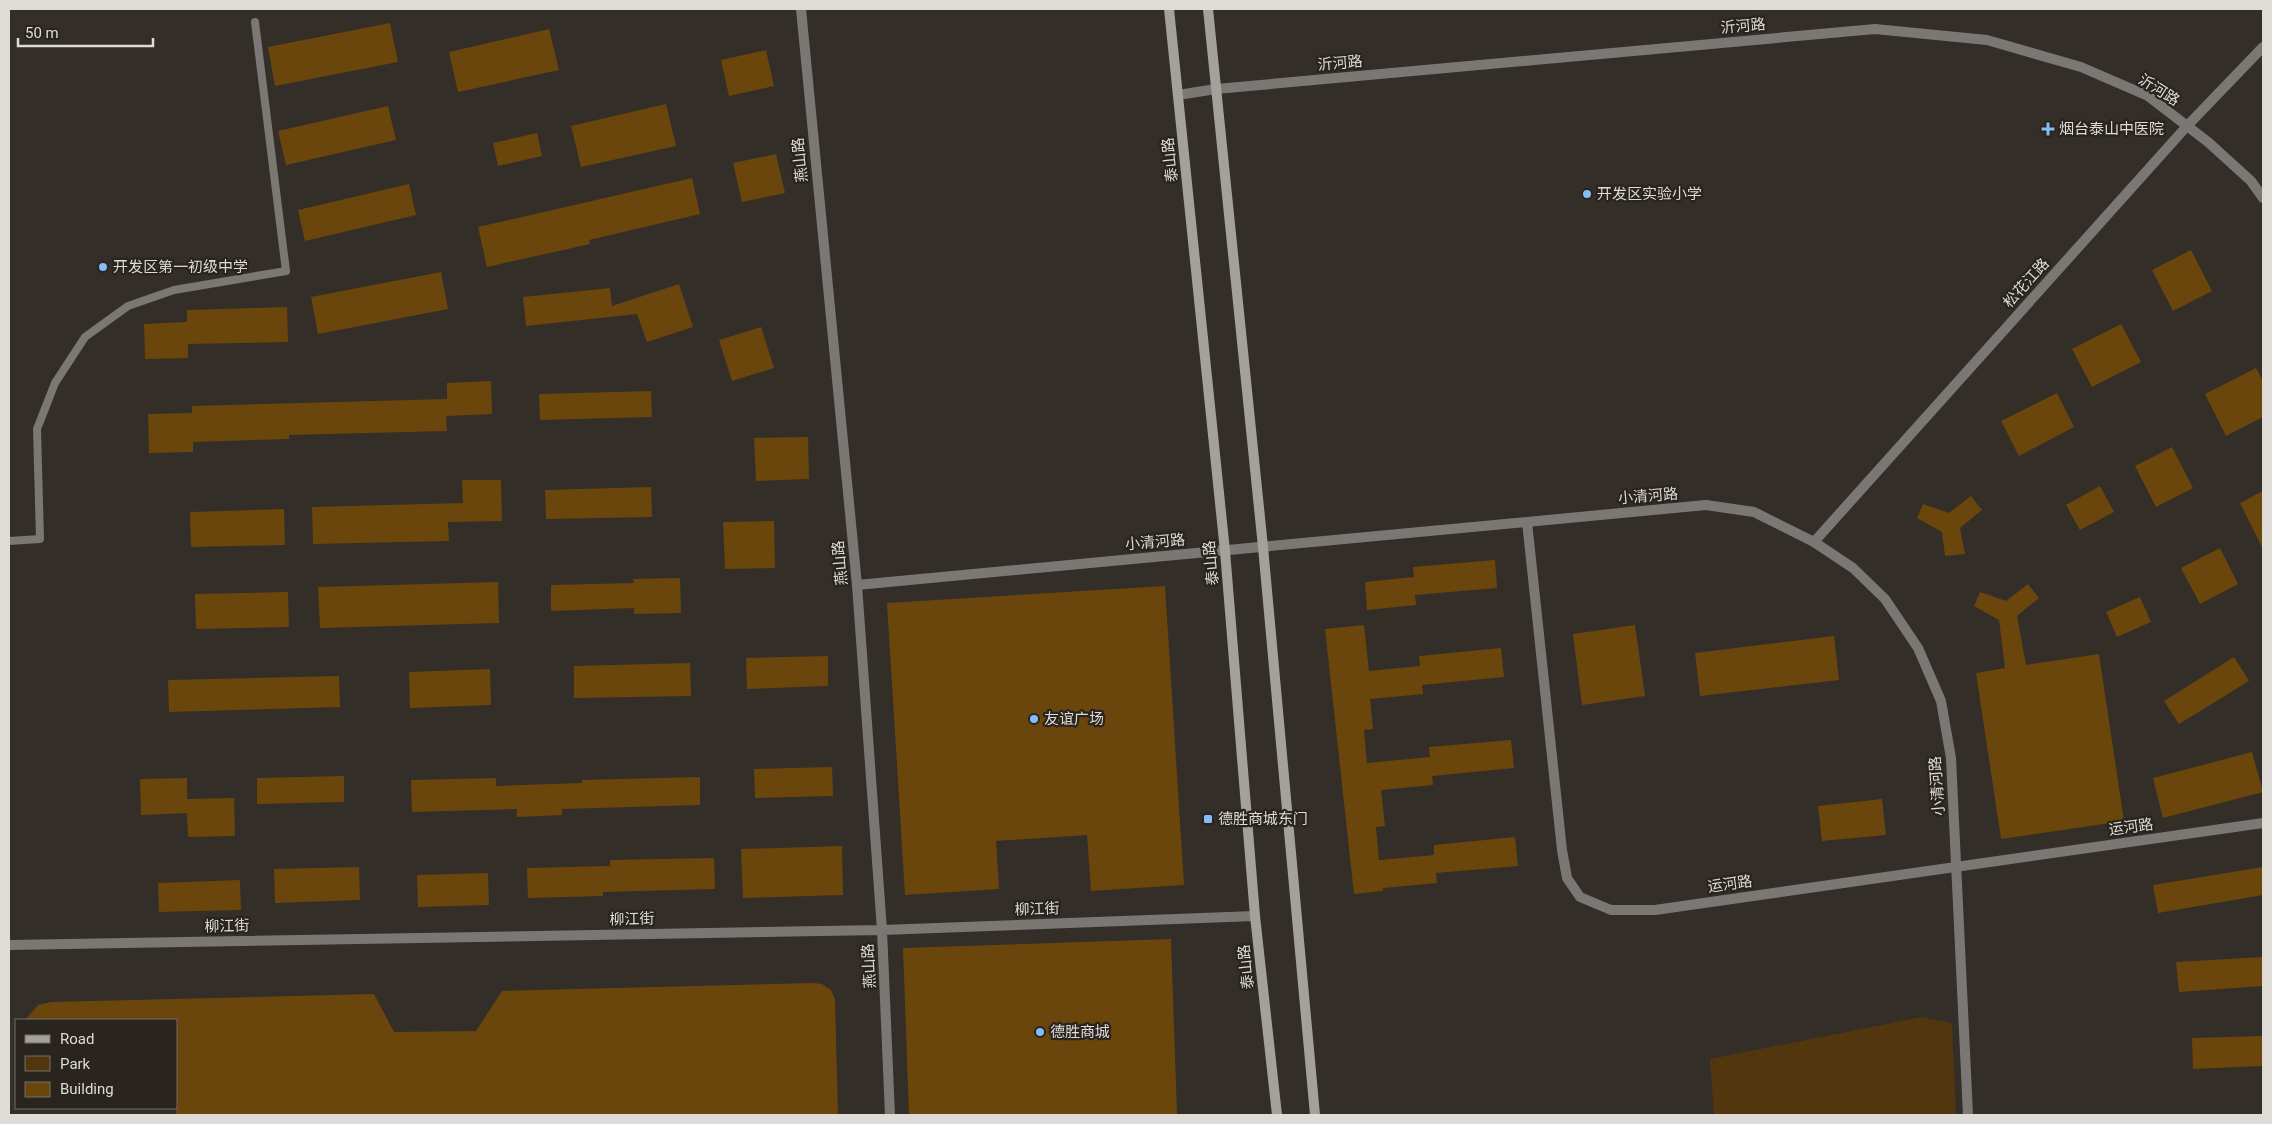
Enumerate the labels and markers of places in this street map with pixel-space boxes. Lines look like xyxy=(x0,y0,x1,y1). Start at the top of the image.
place label: 烟台泰山中医院 xyxy=(2059,120,2164,138)
marker: 烟台泰山中医院 xyxy=(2041,122,2055,136)
place label: 开发区实验小学 xyxy=(1597,185,1702,203)
marker: 开发区实验小学 xyxy=(1581,188,1593,200)
place label: 开发区第一初级中学 xyxy=(113,258,248,276)
marker: 开发区第一初级中学 xyxy=(97,261,109,273)
place label: 友谊广场 xyxy=(1044,710,1104,728)
marker: 友谊广场 xyxy=(1028,713,1040,725)
place label: 德胜商城东门 xyxy=(1218,810,1308,828)
marker: 德胜商城东门 xyxy=(1202,813,1214,825)
place label: 德胜商城 xyxy=(1050,1023,1110,1041)
marker: 德胜商城 xyxy=(1034,1026,1046,1038)

